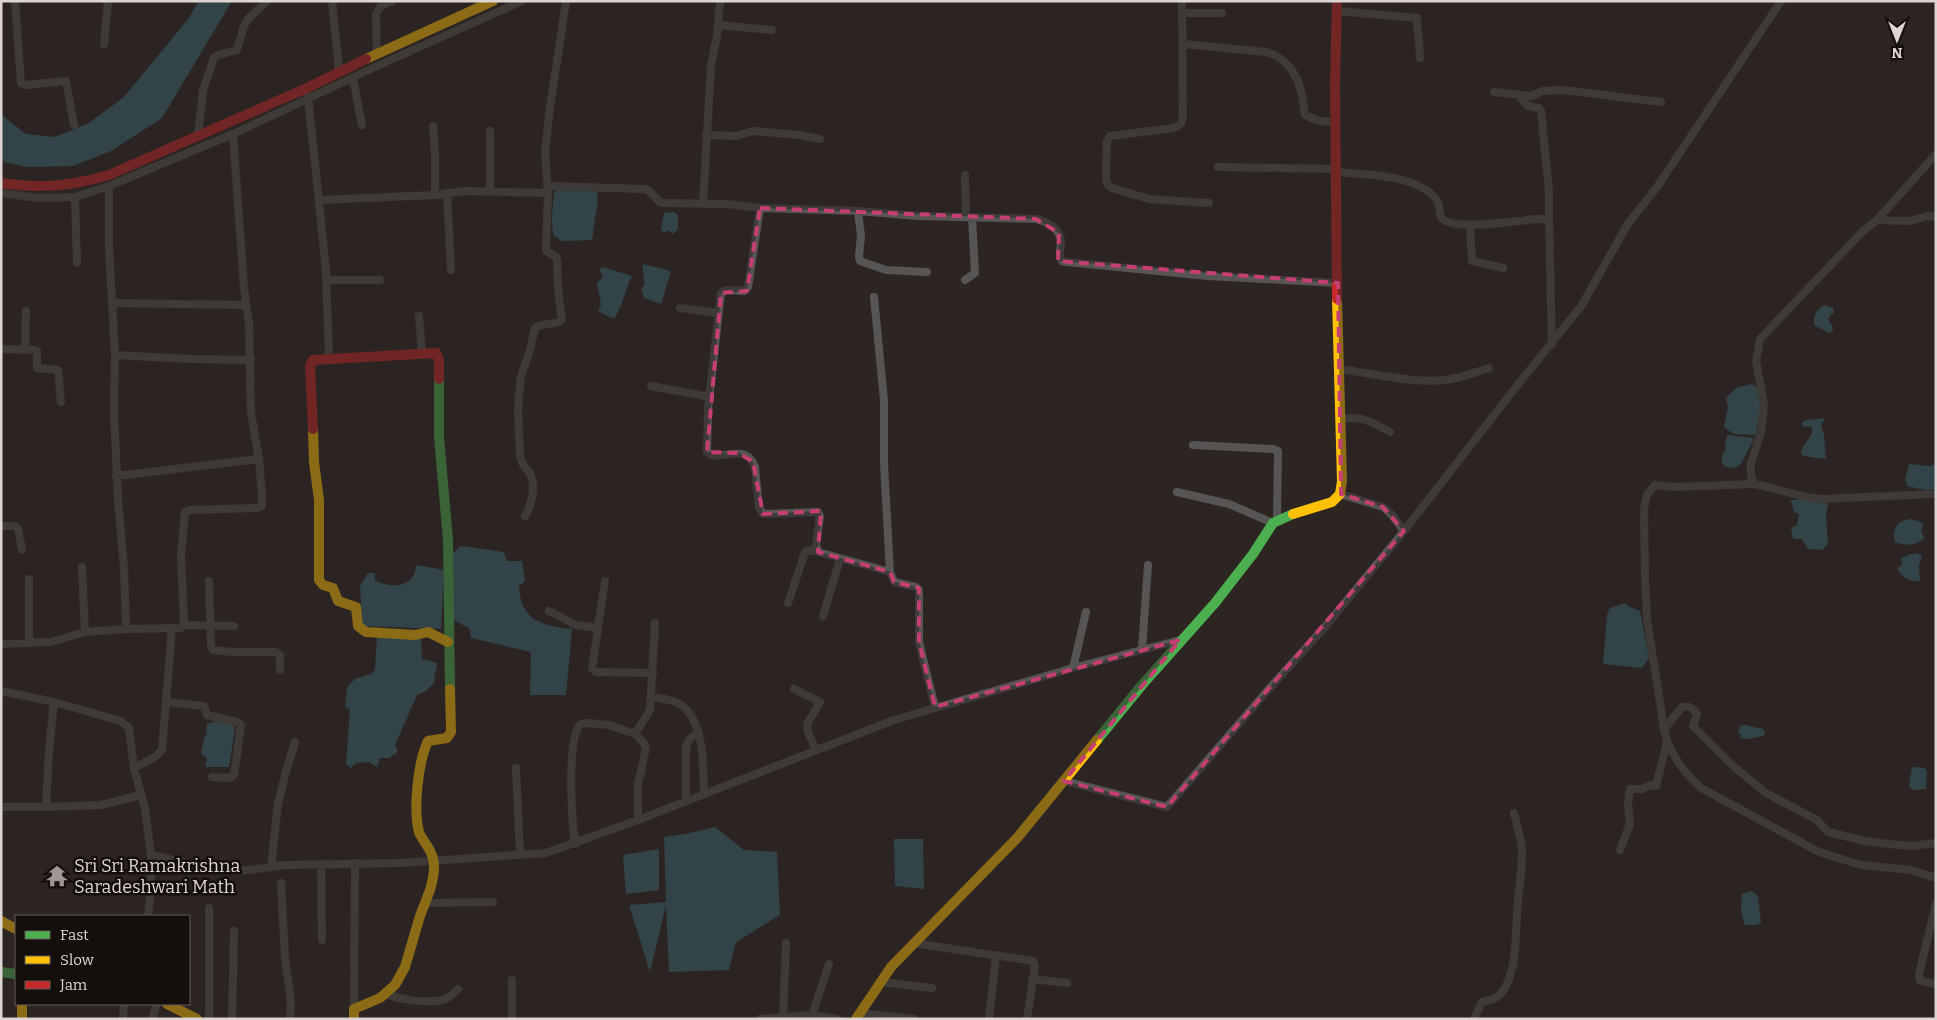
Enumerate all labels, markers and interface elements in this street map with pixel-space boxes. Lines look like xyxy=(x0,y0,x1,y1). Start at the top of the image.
north arrow xyxy=(1872,15,1922,65)
text: N xyxy=(1891,44,1902,61)
place label: Sri Sri Ramakrishna Saradeshwari Math xyxy=(74,855,240,898)
temple icon: Sri Sri Ramakrishna Saradeshwari Math xyxy=(44,863,70,889)
legend xyxy=(15,915,190,1005)
text: Fast xyxy=(60,926,89,944)
text: Slow xyxy=(60,951,95,969)
text: Jam xyxy=(59,976,88,994)

